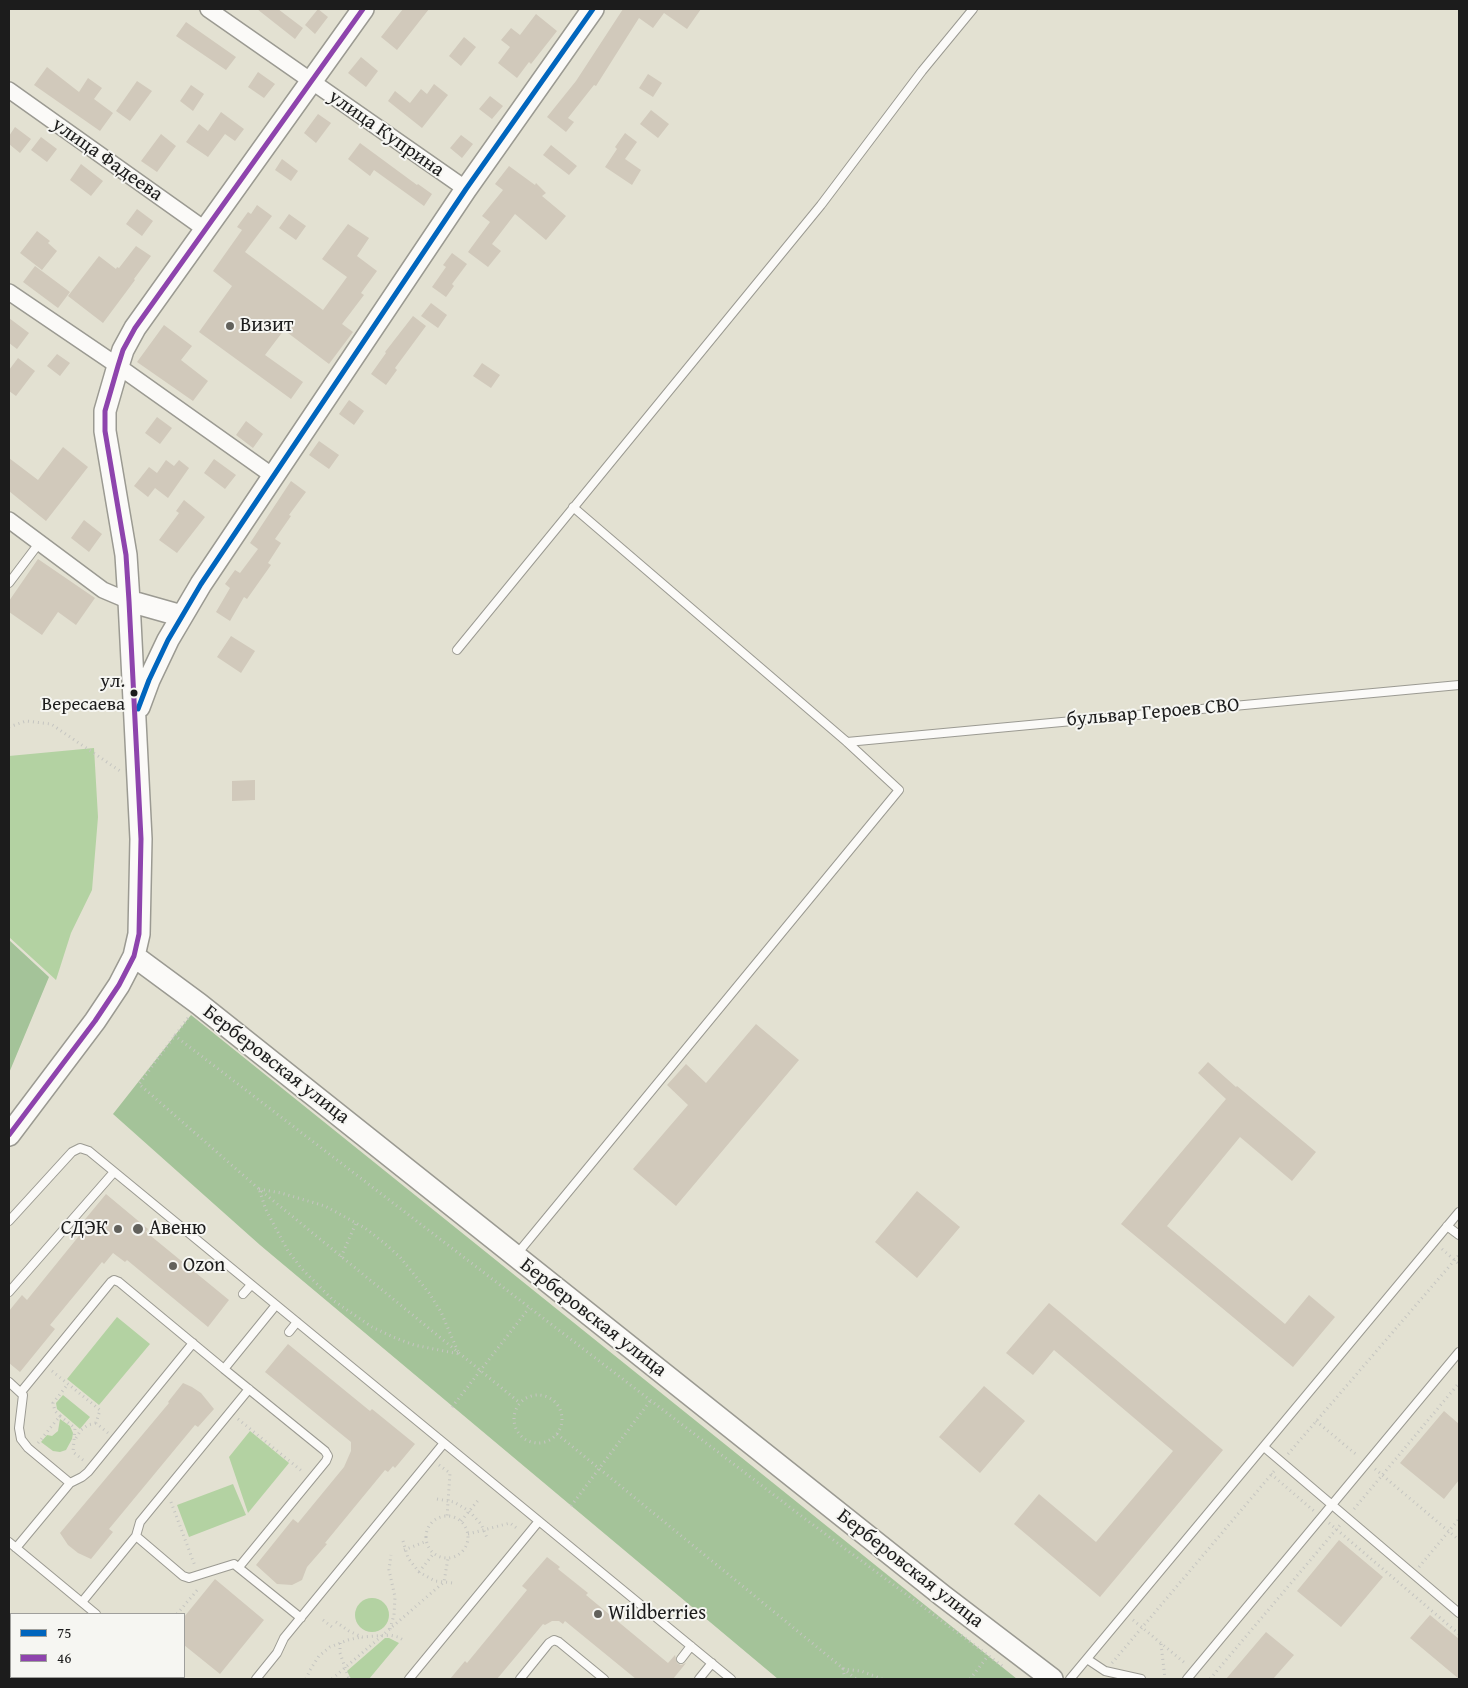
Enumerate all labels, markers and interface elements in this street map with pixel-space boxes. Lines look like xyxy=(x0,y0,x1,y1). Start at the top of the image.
street label: улица Куприна xyxy=(323,85,449,183)
street label: улица Фадеева xyxy=(47,113,167,207)
place label: Визит xyxy=(240,314,293,338)
marker: Визит xyxy=(224,320,236,332)
place label: ул. Вересаева xyxy=(41,671,125,715)
marker: ул. Вересаева xyxy=(129,688,139,698)
street label: бульвар Героев СВО xyxy=(1066,693,1240,733)
street label: Берберовская улица xyxy=(198,1000,354,1130)
place label: СДЭК xyxy=(61,1217,108,1241)
place label: Авеню xyxy=(149,1217,206,1241)
marker: Авеню xyxy=(131,1222,145,1236)
marker: СДЭК xyxy=(112,1223,124,1235)
street label: Берберовская улица xyxy=(515,1253,671,1383)
place label: Ozon xyxy=(183,1254,225,1278)
marker: Ozon xyxy=(167,1260,179,1272)
street label: Берберовская улица xyxy=(832,1504,988,1634)
place label: Wildberries xyxy=(608,1602,706,1626)
marker: Wildberries xyxy=(592,1608,604,1620)
legend xyxy=(10,1613,185,1678)
text: 75 xyxy=(57,1622,71,1643)
text: 46 xyxy=(57,1647,71,1668)

